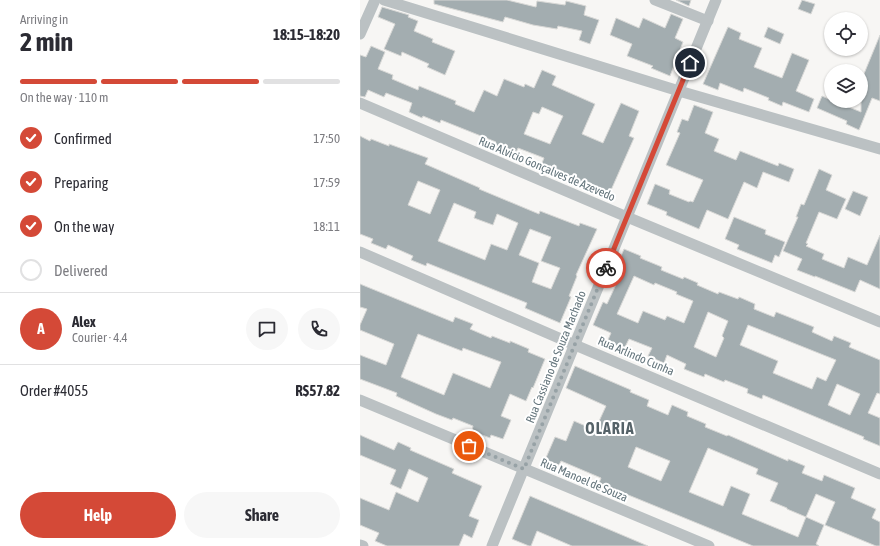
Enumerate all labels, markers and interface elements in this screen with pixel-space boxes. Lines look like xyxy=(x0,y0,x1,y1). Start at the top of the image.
text: Arriving in xyxy=(20,12,68,27)
map controls xyxy=(824,12,868,108)
button: locate xyxy=(824,12,868,56)
text: 18:15–18:20 xyxy=(273,26,340,43)
text: 2 min xyxy=(20,27,73,57)
pin xyxy=(673,46,707,80)
icon: home xyxy=(679,52,701,74)
button: layers xyxy=(824,64,868,108)
text: On the way · 110 m xyxy=(20,90,108,105)
icon: check xyxy=(20,127,42,149)
text: Confirmed xyxy=(54,130,112,147)
text: 17:50 xyxy=(313,131,340,146)
street label: Rua Alvício Gonçalves de Azevedo xyxy=(477,134,618,204)
icon: check xyxy=(20,171,42,193)
text: Preparing xyxy=(54,174,108,191)
text: 17:59 xyxy=(313,175,340,190)
icon: check xyxy=(20,215,42,237)
text: On the way xyxy=(54,218,115,235)
text: 18:11 xyxy=(313,219,340,234)
courier xyxy=(586,248,626,288)
icon: bike xyxy=(595,257,617,279)
text: Delivered xyxy=(54,262,108,279)
street label: Rua Cassiano de Souza Machado xyxy=(523,288,589,425)
button: chat xyxy=(246,308,288,350)
button: phone xyxy=(298,308,340,350)
text: Alex xyxy=(72,313,96,330)
text: A xyxy=(37,320,45,337)
text: Courier · 4.4 xyxy=(72,330,128,345)
street label: Rua Arlindo Cunha xyxy=(596,334,676,378)
text: Order #4055 xyxy=(20,382,88,399)
text: R$57.82 xyxy=(295,382,340,399)
district label: OLARIA xyxy=(585,419,635,437)
pin xyxy=(452,429,486,463)
icon: bag xyxy=(458,435,480,457)
street label: Rua Manoel de Souza xyxy=(538,455,630,505)
button: Help xyxy=(20,492,176,538)
button: Share xyxy=(184,492,340,538)

